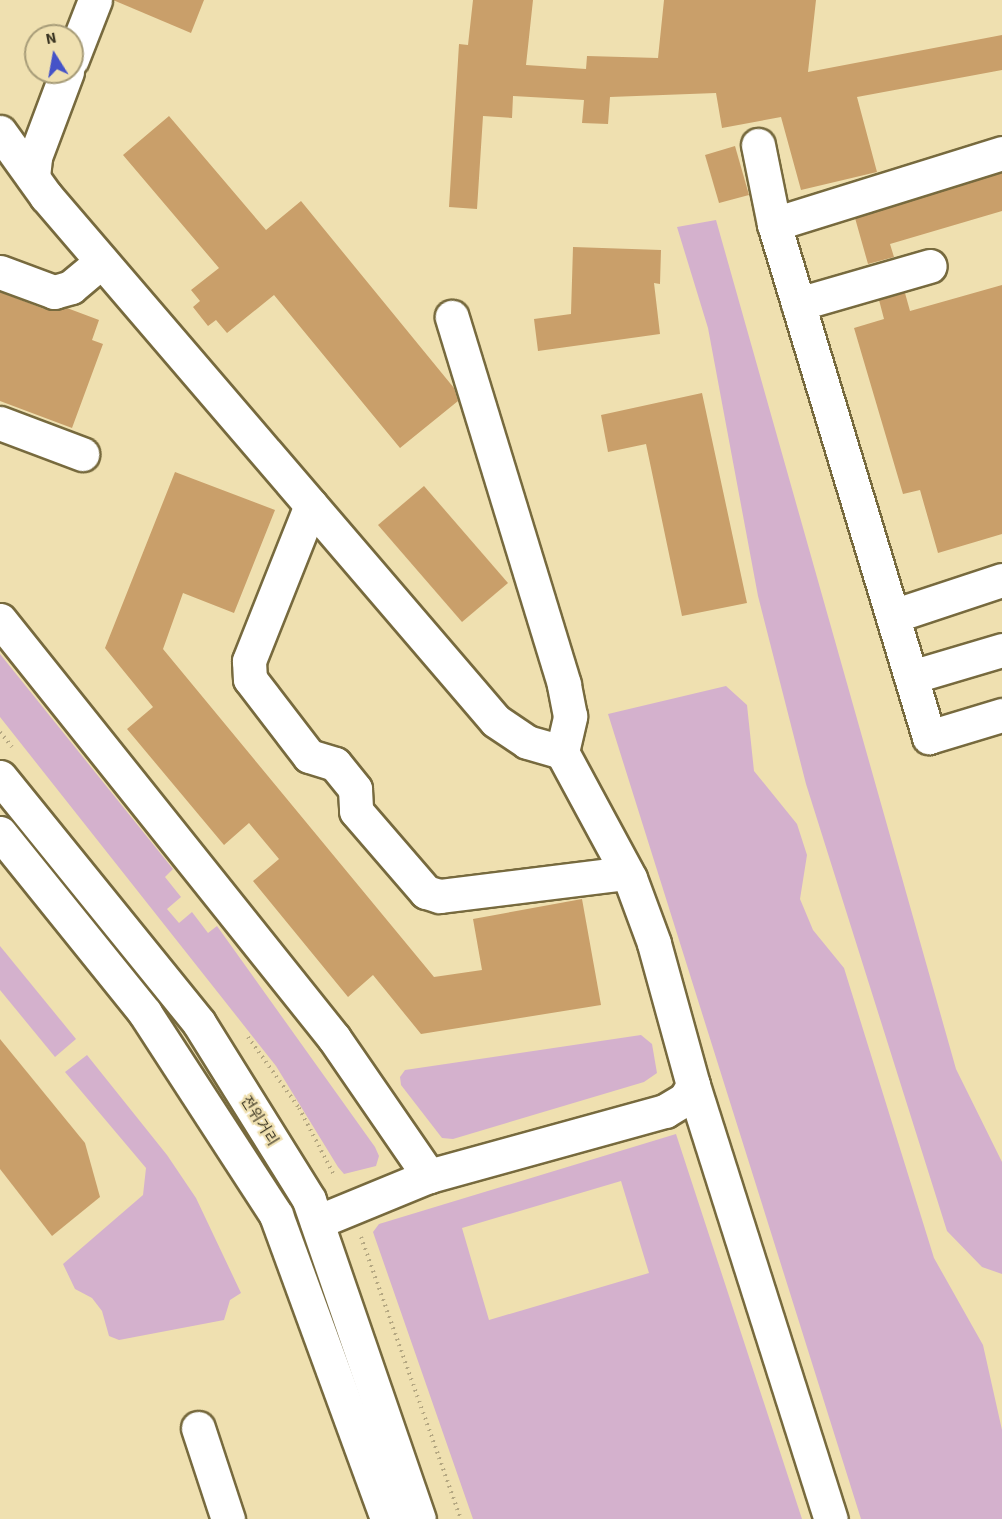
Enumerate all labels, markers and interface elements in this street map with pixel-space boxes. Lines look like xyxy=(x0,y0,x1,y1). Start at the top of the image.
north arrow xyxy=(24,24,84,84)
text: N xyxy=(44,26,58,50)
street label: 전위거리 xyxy=(237,1093,281,1149)

